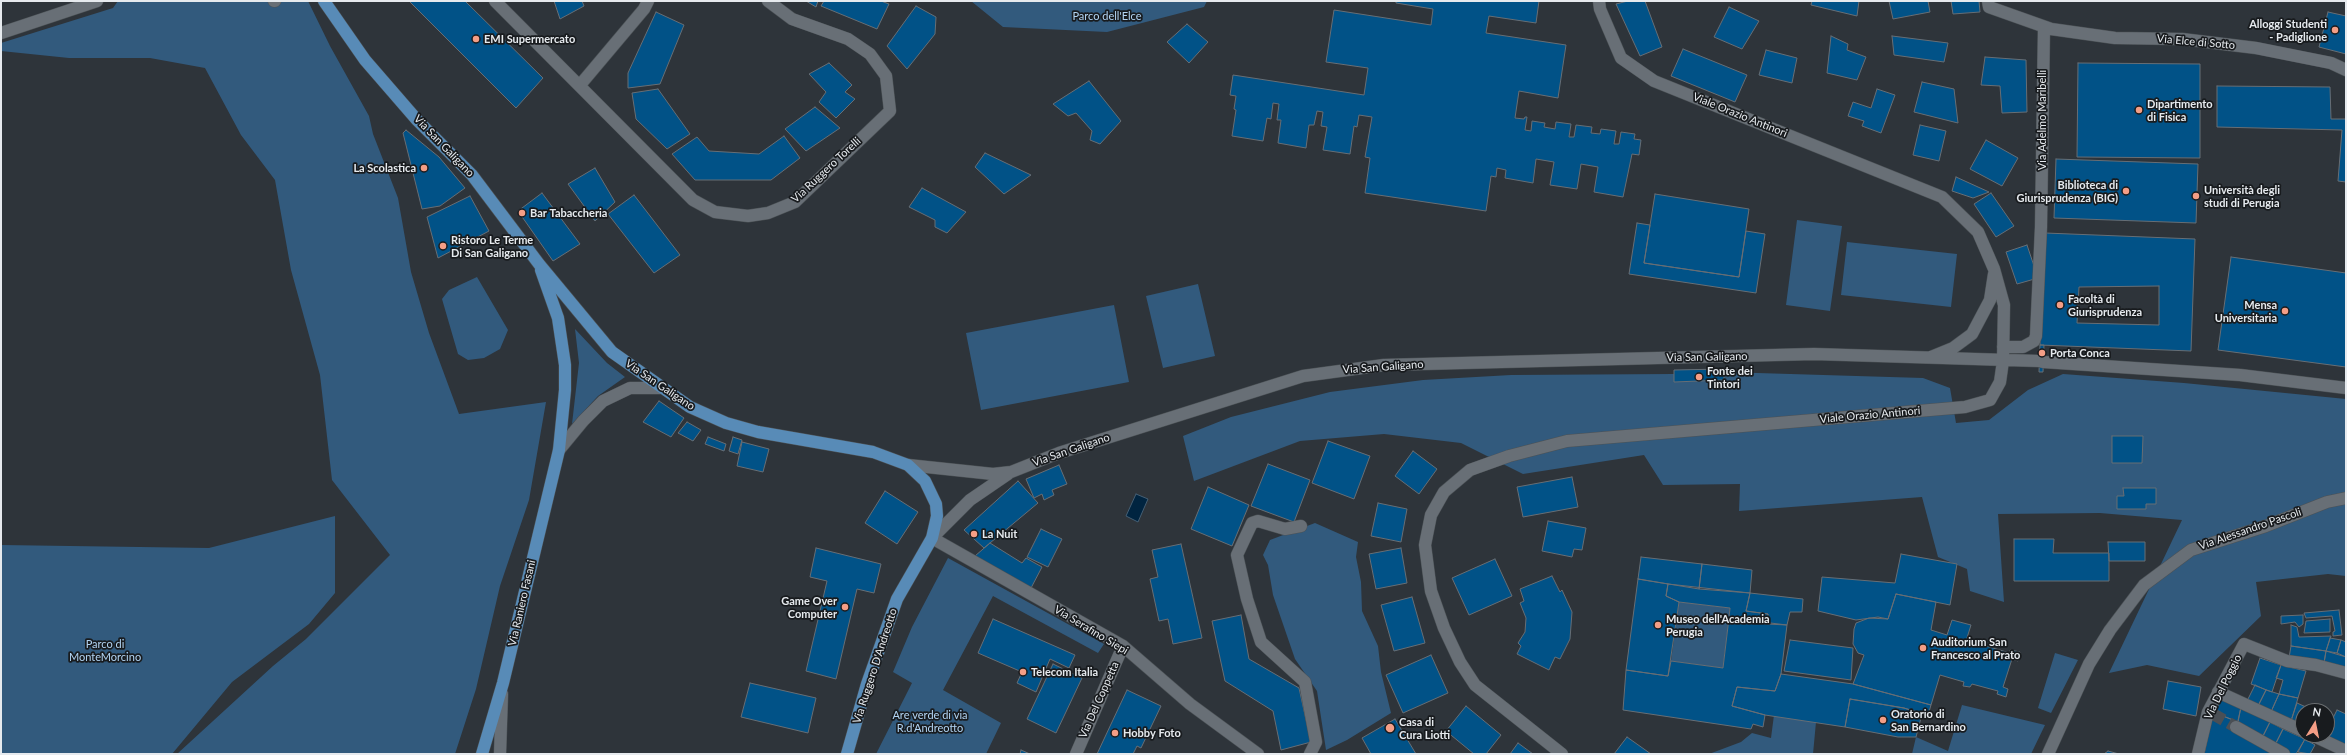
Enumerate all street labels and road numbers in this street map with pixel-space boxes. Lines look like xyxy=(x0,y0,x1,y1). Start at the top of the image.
street label: Via Elce di Sotto xyxy=(2156,32,2236,52)
street label: Via Adelmo Maribelli xyxy=(2035,70,2049,170)
street label: Viale Orazio Antinori xyxy=(1691,90,1789,140)
street label: Via San Galigano xyxy=(411,112,477,180)
street label: Via Ruggero Torelli xyxy=(789,135,863,205)
street label: Via San Galigano xyxy=(1666,350,1748,364)
street label: Via San Galigano xyxy=(623,357,697,413)
street label: Via San Galigano xyxy=(1342,358,1424,376)
street label: Viale Orazio Antinori xyxy=(1819,404,1921,426)
street label: Via San Galigano xyxy=(1031,431,1111,469)
street label: Via Alessandro Pascoli xyxy=(2197,505,2303,553)
street label: Via Raniero Fasani xyxy=(506,559,538,647)
street label: Via Serafino Siepi xyxy=(1052,603,1130,657)
street label: Via Ruggero D'Andreotto xyxy=(850,607,900,725)
street label: Via Del Poggio xyxy=(2202,652,2244,722)
street label: Via Del Coppetta xyxy=(1076,660,1122,740)

